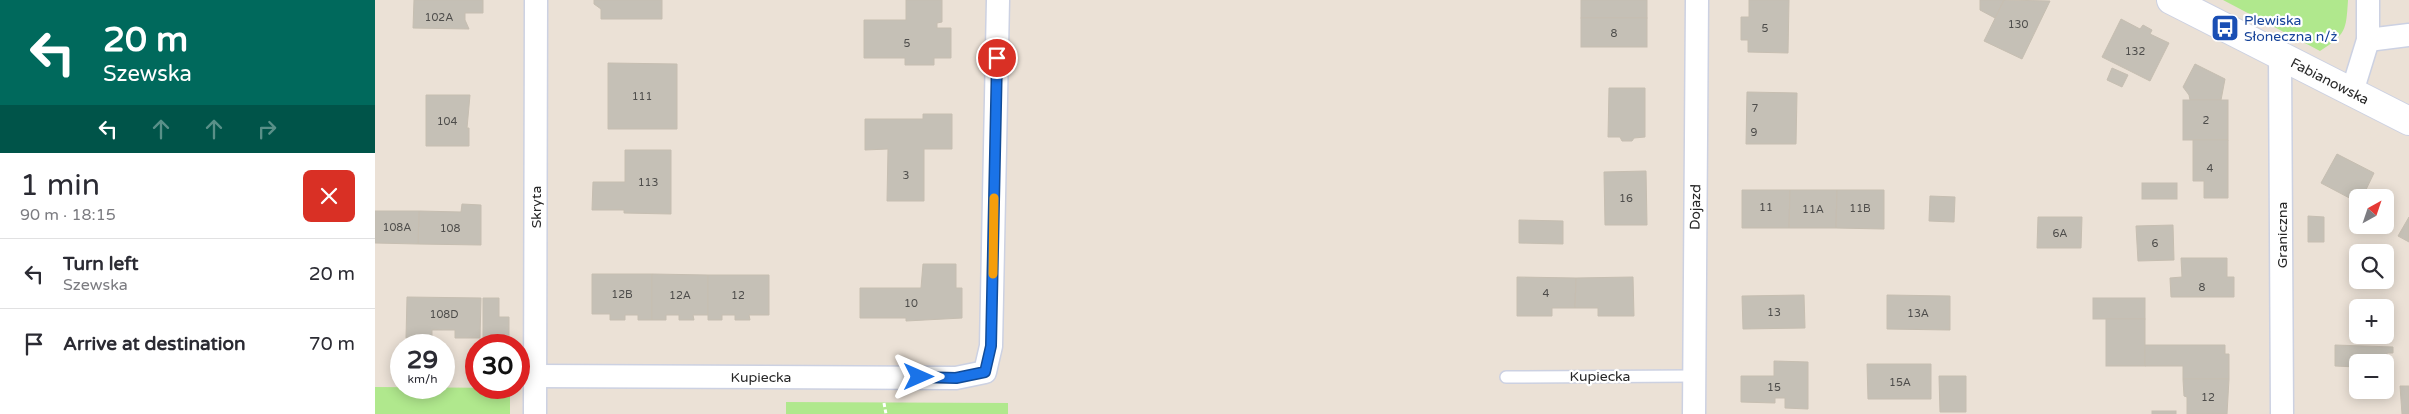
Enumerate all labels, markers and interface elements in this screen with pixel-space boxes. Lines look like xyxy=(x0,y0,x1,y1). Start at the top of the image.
house number: 102A xyxy=(425,11,453,24)
place label: Plewiska Słoneczna n/ż xyxy=(2244,12,2337,45)
bus stop icon: Plewiska Słoneczna n/ż xyxy=(2210,13,2240,43)
house number: 130 xyxy=(2008,18,2028,31)
text: 20 m xyxy=(103,19,188,61)
icon: left xyxy=(20,20,85,85)
house number: 5 xyxy=(1762,22,1769,35)
house number: 8 xyxy=(1611,27,1618,40)
house number: 5 xyxy=(904,37,911,50)
pin xyxy=(976,37,1018,79)
icon: arrive xyxy=(983,44,1011,72)
house number: 132 xyxy=(2125,45,2145,58)
street label: Fabianowska xyxy=(2288,54,2372,108)
text: Szewska xyxy=(103,61,192,87)
house number: 111 xyxy=(632,90,652,103)
house number: 7 xyxy=(1752,102,1759,115)
house number: 2 xyxy=(2203,114,2210,127)
icon: left xyxy=(94,115,122,143)
icon: ahead xyxy=(147,115,175,143)
icon: ahead xyxy=(200,115,228,143)
icon: right xyxy=(253,115,281,143)
house number: 104 xyxy=(437,115,457,128)
house number: 9 xyxy=(1751,126,1758,139)
house number: 4 xyxy=(2207,162,2214,175)
text: 1 min xyxy=(20,167,100,204)
house number: 3 xyxy=(903,169,910,182)
button: close xyxy=(303,170,355,222)
house number: 113 xyxy=(638,176,658,189)
street label: Dojazd xyxy=(1687,184,1704,230)
street label: Skryta xyxy=(528,186,545,228)
north arrow xyxy=(2349,189,2394,234)
map controls xyxy=(2349,189,2394,399)
house number: 16 xyxy=(1619,192,1633,205)
house number: 11 xyxy=(1759,201,1773,214)
house number: 11B xyxy=(1849,202,1871,215)
street label: Graniczna xyxy=(2274,202,2291,268)
house number: 11A xyxy=(1802,203,1824,216)
text: 90 m · 18:15 xyxy=(20,205,116,225)
house number: 108A xyxy=(383,221,411,234)
house number: 108 xyxy=(440,222,460,235)
house number: 6A xyxy=(2052,227,2068,240)
house number: 6 xyxy=(2152,237,2159,250)
button: search xyxy=(2349,244,2394,289)
text: Turn left xyxy=(63,253,139,275)
icon: left xyxy=(20,260,48,288)
text: 20 m xyxy=(309,263,355,285)
text: Szewska xyxy=(63,275,128,295)
house number: 8 xyxy=(2199,281,2206,294)
house number: 4 xyxy=(1543,287,1550,300)
house number: 12B xyxy=(611,288,633,301)
house number: 12A xyxy=(669,289,691,302)
house number: 12 xyxy=(731,289,745,302)
house number: 10 xyxy=(904,297,918,310)
button: + xyxy=(2349,299,2394,344)
house number: 13 xyxy=(1767,306,1781,319)
house number: 13A xyxy=(1907,307,1929,320)
house number: 108D xyxy=(430,308,459,321)
icon: arrive xyxy=(20,330,48,358)
text: Arrive at destination xyxy=(63,333,246,355)
text: 70 m xyxy=(309,333,355,355)
speed limit sign: 30 xyxy=(465,334,530,399)
text: 29 xyxy=(407,345,438,375)
position arrow xyxy=(892,350,944,402)
button: − xyxy=(2349,354,2394,399)
street label: Kupiecka xyxy=(1570,368,1630,385)
street label: Kupiecka xyxy=(731,369,791,386)
text: km/h xyxy=(407,372,438,386)
house number: 15A xyxy=(1889,376,1911,389)
house number: 15 xyxy=(1767,381,1781,394)
house number: 12 xyxy=(2201,391,2215,404)

